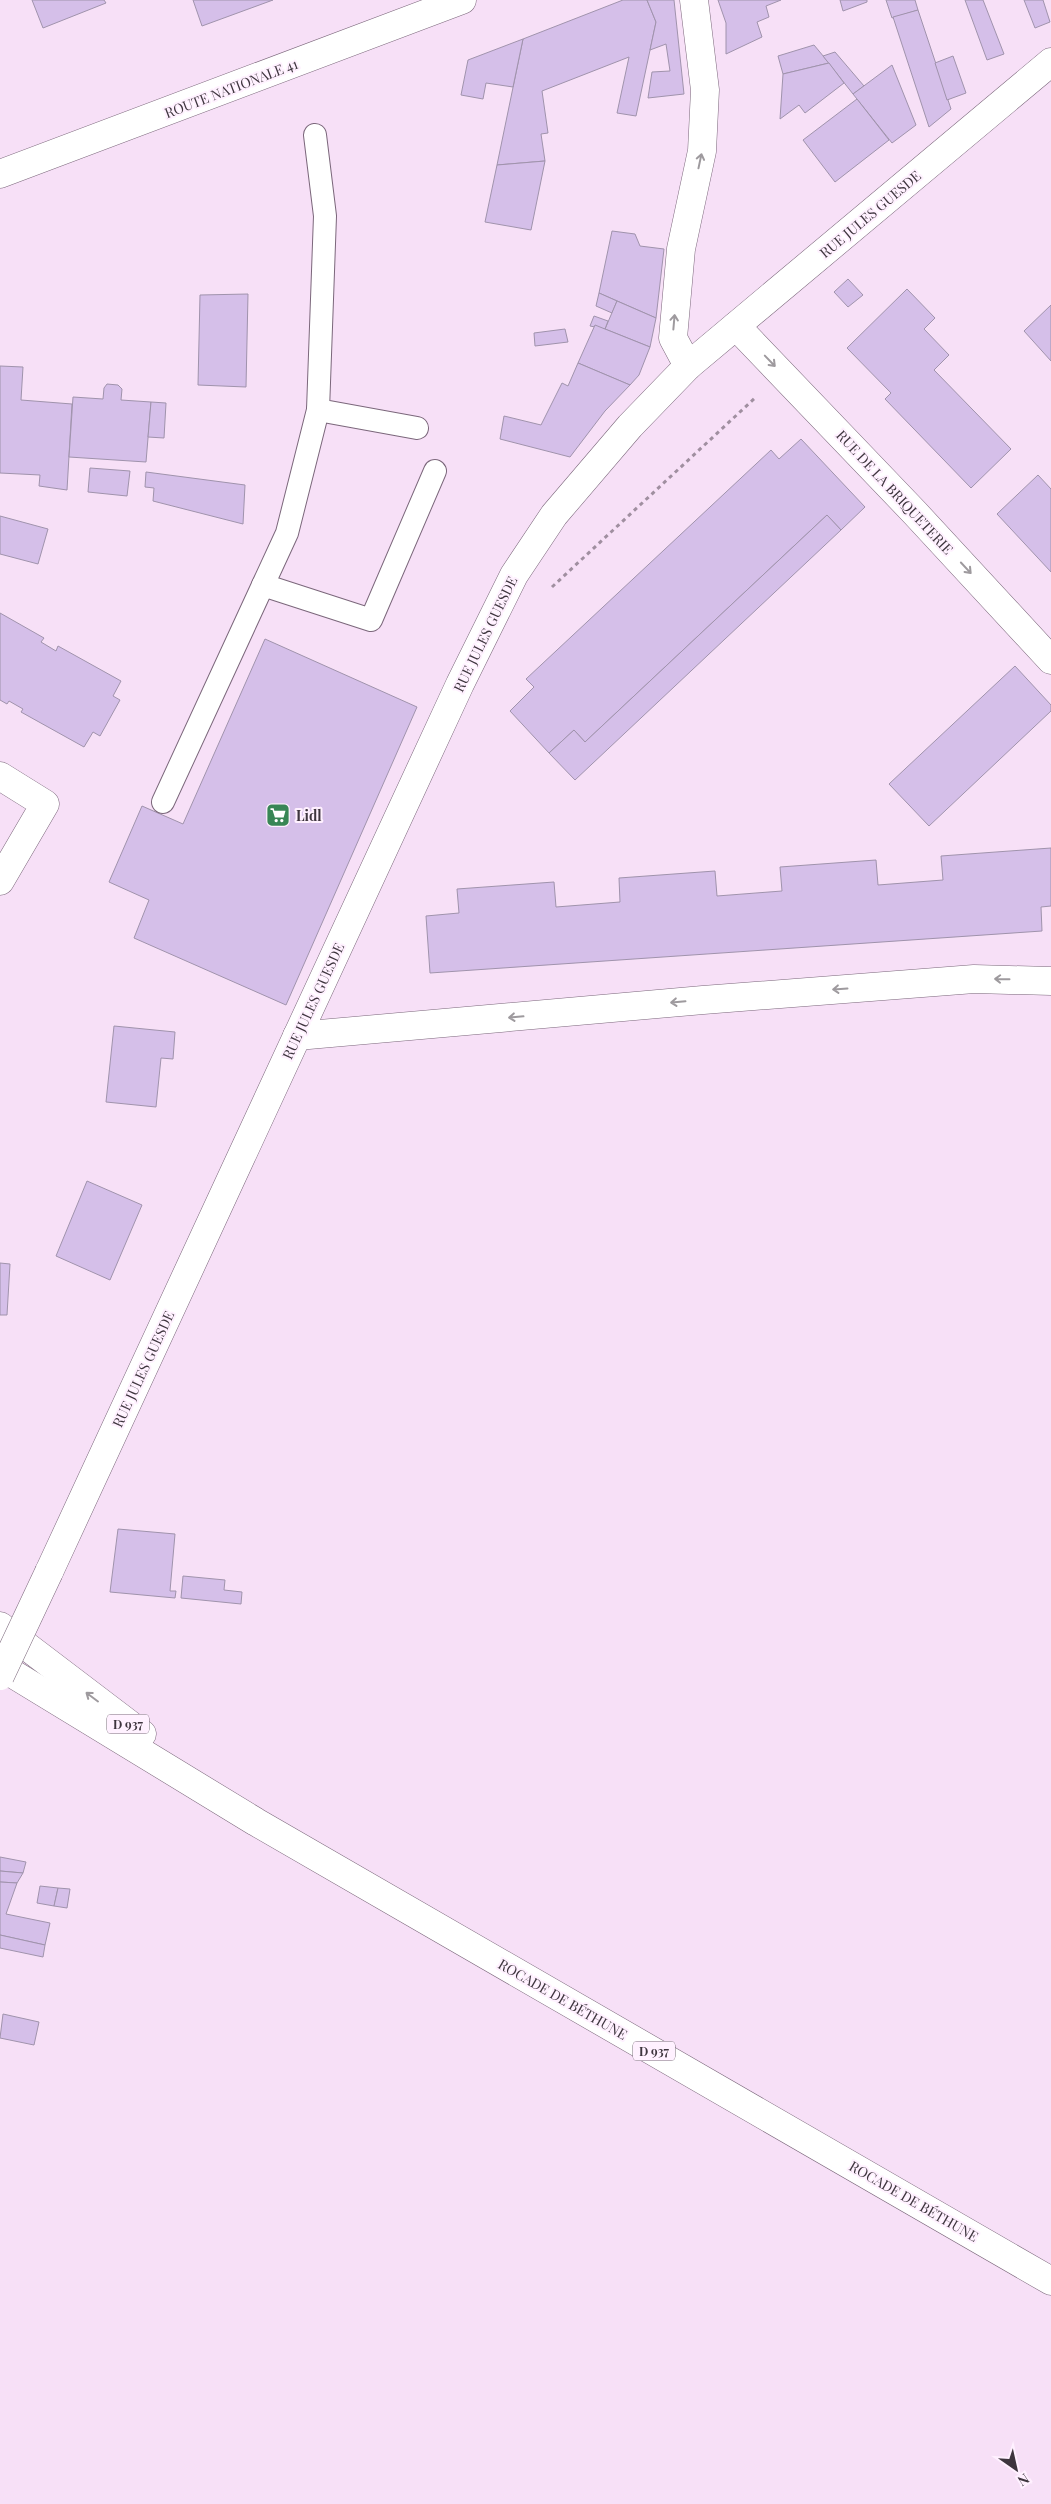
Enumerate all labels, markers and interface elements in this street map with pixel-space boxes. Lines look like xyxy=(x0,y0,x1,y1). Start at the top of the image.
street label: ROUTE NATIONALE 41 xyxy=(162,54,300,122)
one-way arrow xyxy=(696,154,705,170)
street label: RUE JULES GUESDE xyxy=(815,166,925,262)
one-way arrow xyxy=(670,314,679,330)
one-way arrow xyxy=(764,354,776,367)
street label: RUE DE LA BRIQUETERIE xyxy=(832,426,958,558)
one-way arrow xyxy=(960,561,972,574)
street label: RUE JULES GUESDE xyxy=(449,573,521,695)
supermarket icon: Lidl xyxy=(265,802,291,828)
place label: Lidl xyxy=(296,806,322,825)
street label: RUE JULES GUESDE xyxy=(278,940,348,1062)
one-way arrow xyxy=(995,975,1011,984)
one-way arrow xyxy=(832,985,848,994)
one-way arrow xyxy=(670,997,686,1007)
one-way arrow xyxy=(509,1012,525,1022)
street label: RUE JULES GUESDE xyxy=(108,1308,178,1430)
one-way arrow xyxy=(86,1691,99,1702)
road number: D 937 xyxy=(107,1715,149,1734)
street label: ROCADE DE BÉTHUNE xyxy=(495,1954,631,2044)
road number: D 937 xyxy=(633,2042,675,2060)
street label: ROCADE DE BÉTHUNE xyxy=(846,2156,982,2246)
north arrow xyxy=(991,2444,1041,2494)
text: N xyxy=(1014,2469,1033,2491)

